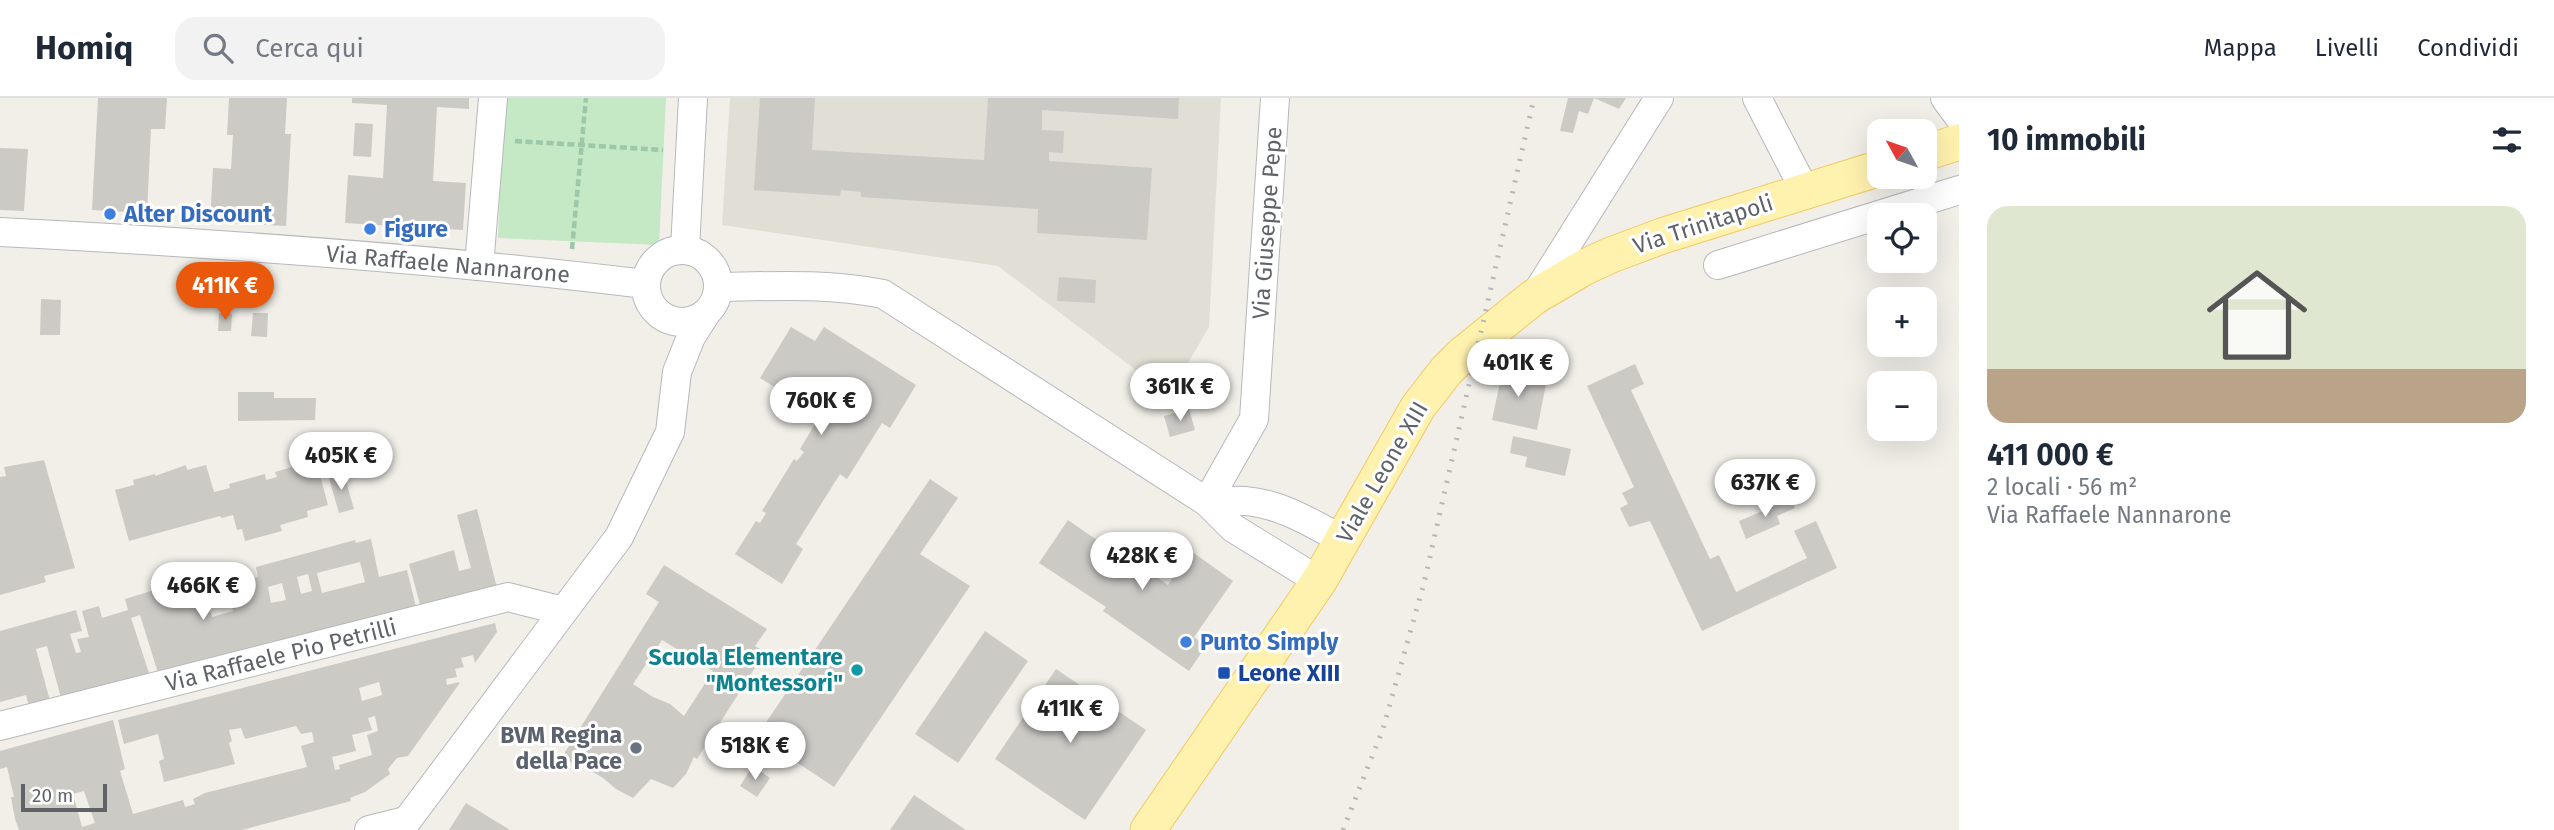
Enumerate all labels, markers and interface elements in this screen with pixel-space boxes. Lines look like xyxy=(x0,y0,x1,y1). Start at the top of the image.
search box xyxy=(175,17,665,80)
text: Homiq xyxy=(35,28,133,68)
icon: search xyxy=(199,29,237,67)
text: Cerca qui xyxy=(255,33,364,64)
text: Mappa xyxy=(2204,34,2277,62)
text: Livelli xyxy=(2315,34,2379,62)
text: Condividi xyxy=(2417,34,2519,62)
north arrow xyxy=(1867,119,1937,189)
map controls xyxy=(1867,119,1937,441)
icon: filters xyxy=(2488,121,2526,159)
text: 10 immobili xyxy=(1987,122,2146,158)
street label: Via Giuseppe Pepe xyxy=(1246,126,1288,320)
street label: Via Trinitapoli xyxy=(1630,188,1776,260)
place label: Alter Discount xyxy=(123,200,273,228)
button: locate xyxy=(1867,203,1937,273)
marker: Alter Discount xyxy=(102,206,118,222)
place label: Figure xyxy=(384,215,448,243)
marker: Figure xyxy=(362,221,378,237)
street label: Via Raffaele Nannarone xyxy=(325,239,571,289)
icon: home xyxy=(2194,252,2320,378)
pin: 411K € xyxy=(168,262,282,322)
text: 411K € xyxy=(192,271,258,299)
button: + xyxy=(1867,287,1937,357)
pin: 401K € xyxy=(1461,340,1575,399)
text: 401K € xyxy=(1483,348,1553,376)
pin: 361K € xyxy=(1123,364,1237,423)
button: − xyxy=(1867,371,1937,441)
text: 361K € xyxy=(1146,372,1214,400)
pin: 760K € xyxy=(764,378,878,437)
text: 760K € xyxy=(786,386,856,414)
street label: Viale Leone XIII xyxy=(1330,396,1434,548)
pin: 405K € xyxy=(284,432,398,492)
text: 411 000 € xyxy=(1987,437,2114,473)
text: 405K € xyxy=(305,441,377,469)
pin: 637K € xyxy=(1708,460,1822,519)
text: 637K € xyxy=(1731,468,1799,496)
text: 2 locali · 56 m² xyxy=(1987,473,2137,501)
text: Via Raffaele Nannarone xyxy=(1987,501,2232,529)
pin: 428K € xyxy=(1085,532,1199,592)
text: 428K € xyxy=(1106,541,1178,569)
pin: 466K € xyxy=(146,562,260,622)
text: 466K € xyxy=(167,571,239,599)
street label: Via Raffaele Pio Petrilli xyxy=(162,613,400,697)
place label: Punto Simply xyxy=(1200,628,1339,656)
marker: Punto Simply xyxy=(1178,634,1194,650)
place label: Scuola Elementare "Montessori" xyxy=(649,643,843,697)
place label: Leone XIII xyxy=(1238,659,1340,687)
marker: Scuola Elementare "Montessori" xyxy=(849,662,865,678)
marker: Leone XIII xyxy=(1216,665,1232,681)
pin: 411K € xyxy=(1013,686,1127,745)
text: 411K € xyxy=(1037,694,1103,722)
place label: BVM Regina della Pace xyxy=(500,721,622,775)
pin: 518K € xyxy=(698,722,812,782)
text: 518K € xyxy=(721,731,789,759)
marker: BVM Regina della Pace xyxy=(628,740,644,756)
scale bar xyxy=(21,781,107,813)
text: 20 m xyxy=(32,784,73,807)

